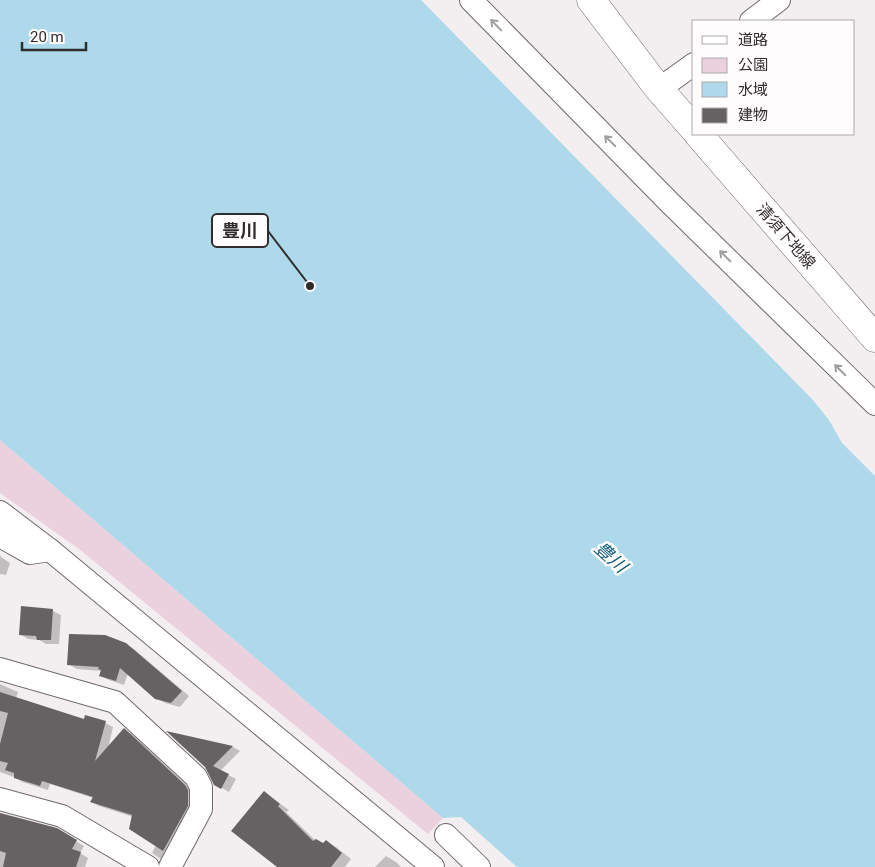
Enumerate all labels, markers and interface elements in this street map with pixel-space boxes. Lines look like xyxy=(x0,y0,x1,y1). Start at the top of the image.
one-way arrow xyxy=(490,19,502,32)
scale bar xyxy=(22,20,86,52)
legend xyxy=(692,20,855,135)
text: 20 m xyxy=(30,28,64,46)
text: 道路 xyxy=(738,31,768,49)
text: 公園 xyxy=(738,56,768,74)
text: 水域 xyxy=(738,81,768,99)
text: 建物 xyxy=(738,106,768,124)
one-way arrow xyxy=(603,135,616,147)
street label: 清須下地線 xyxy=(753,200,819,272)
callout: 豊川 xyxy=(212,214,268,247)
text: 豊川 xyxy=(222,220,258,241)
one-way arrow xyxy=(718,250,731,262)
one-way arrow xyxy=(834,364,847,376)
water label: 豊川 xyxy=(591,537,633,578)

